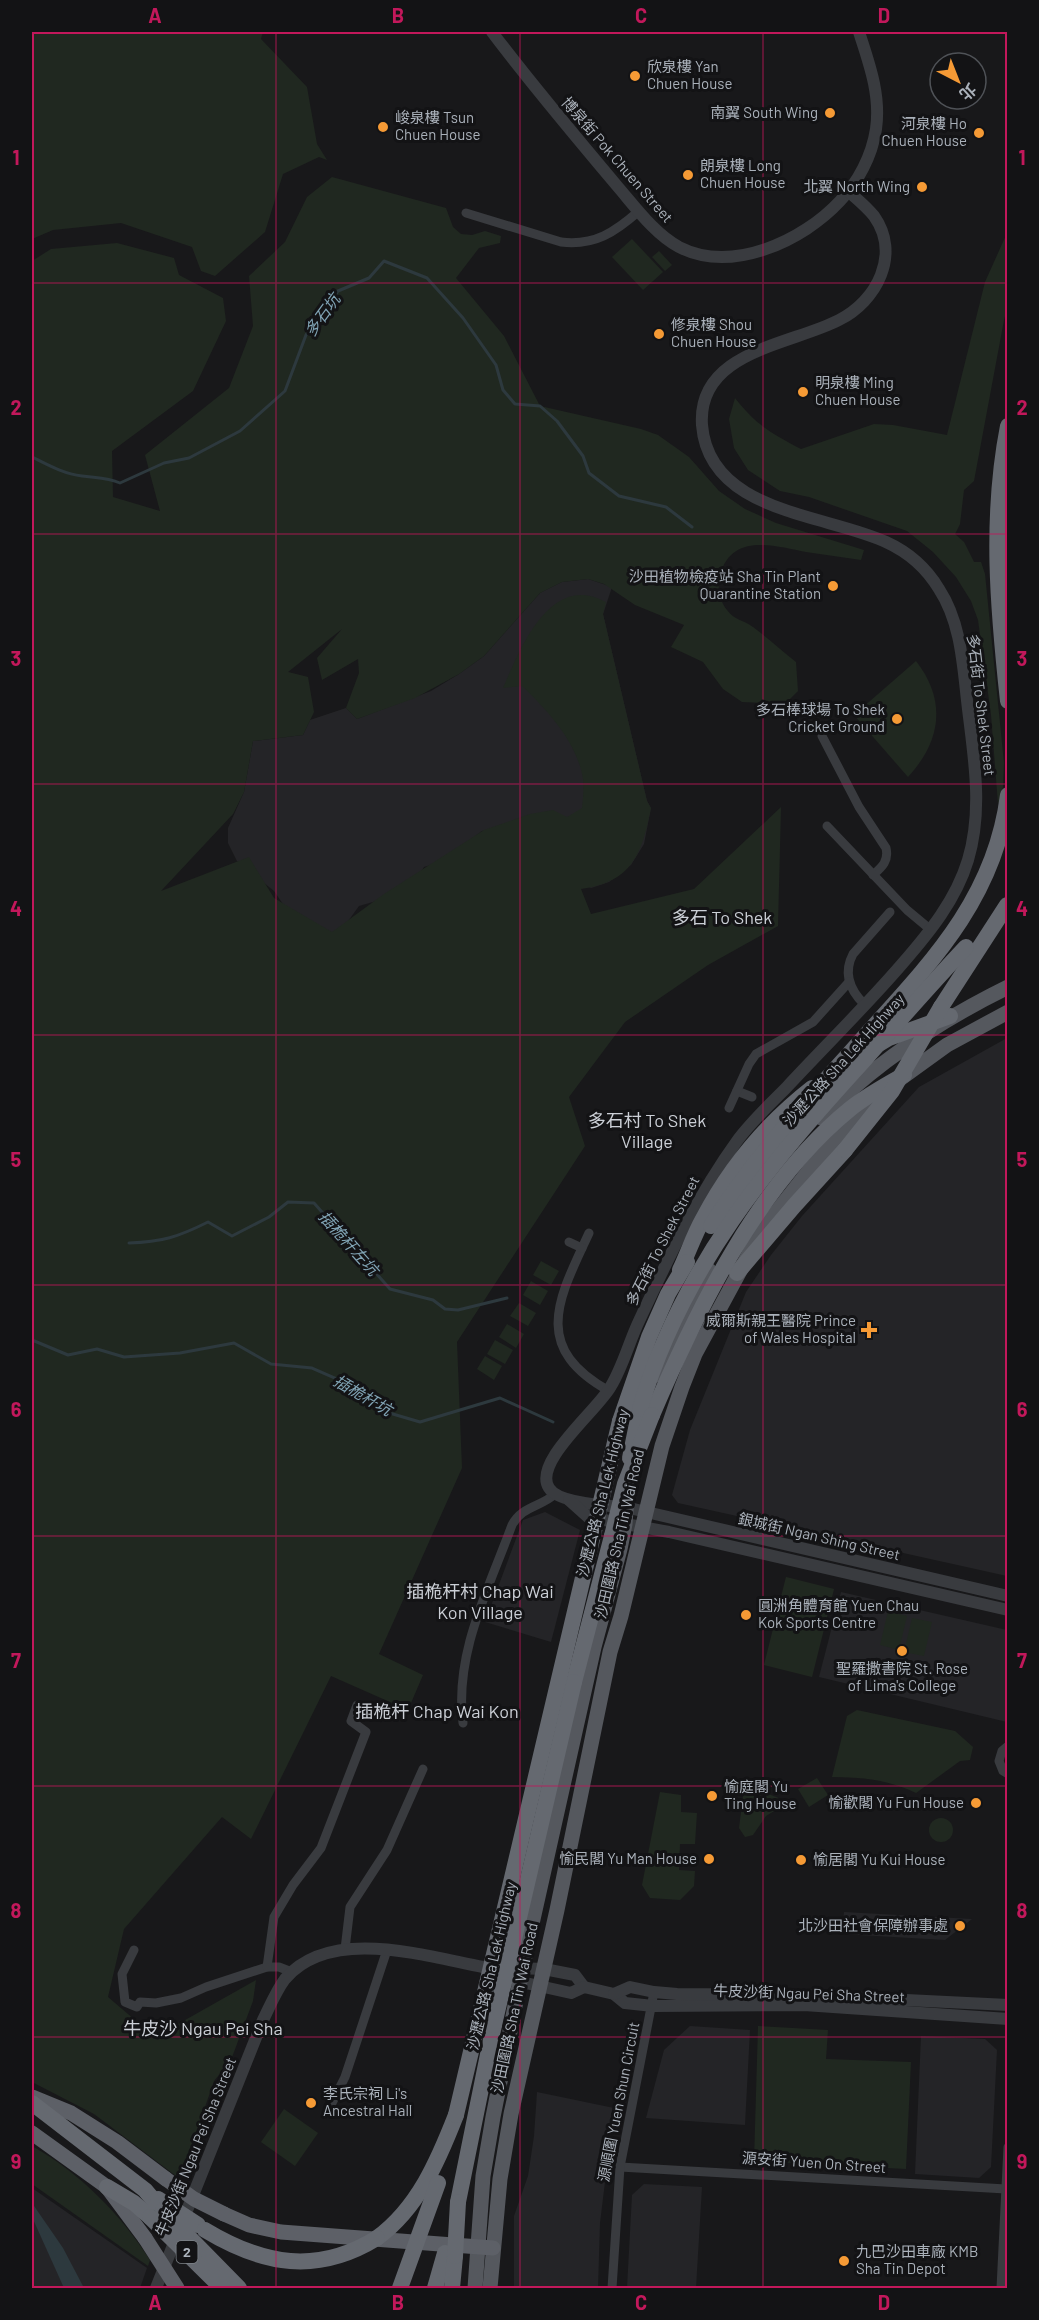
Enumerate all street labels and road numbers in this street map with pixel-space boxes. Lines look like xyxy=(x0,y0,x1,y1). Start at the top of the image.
street label: 博泉街 Pok Chuen Street xyxy=(558,93,677,226)
street label: 多石街 To Shek Street xyxy=(964,633,1000,777)
street label: 沙瀝公路 Sha Lek Highway xyxy=(779,989,908,1129)
street label: 多石街 To Shek Street xyxy=(622,1173,703,1308)
street label: 沙瀝公路 Sha Lek Highway xyxy=(572,1407,632,1579)
street label: 沙田圍路 Sha Tin Wai Road xyxy=(591,1447,647,1621)
street label: 銀城街 Ngan Shing Street xyxy=(736,1509,902,1563)
street label: 沙瀝公路 Sha Lek Highway xyxy=(463,1880,519,2052)
street label: 沙田圍路 Sha Tin Wai Road xyxy=(487,1921,541,2095)
street label: 牛皮沙街 Ngau Pei Sha Street xyxy=(713,1981,905,2005)
street label: 源順圍 Yuen Shun Circuit xyxy=(594,2020,642,2183)
street label: 牛皮沙街 Ngau Pei Sha Street xyxy=(151,2054,239,2239)
street label: 源安街 Yuen On Street xyxy=(741,2148,887,2176)
road number: 2 xyxy=(176,2241,198,2263)

